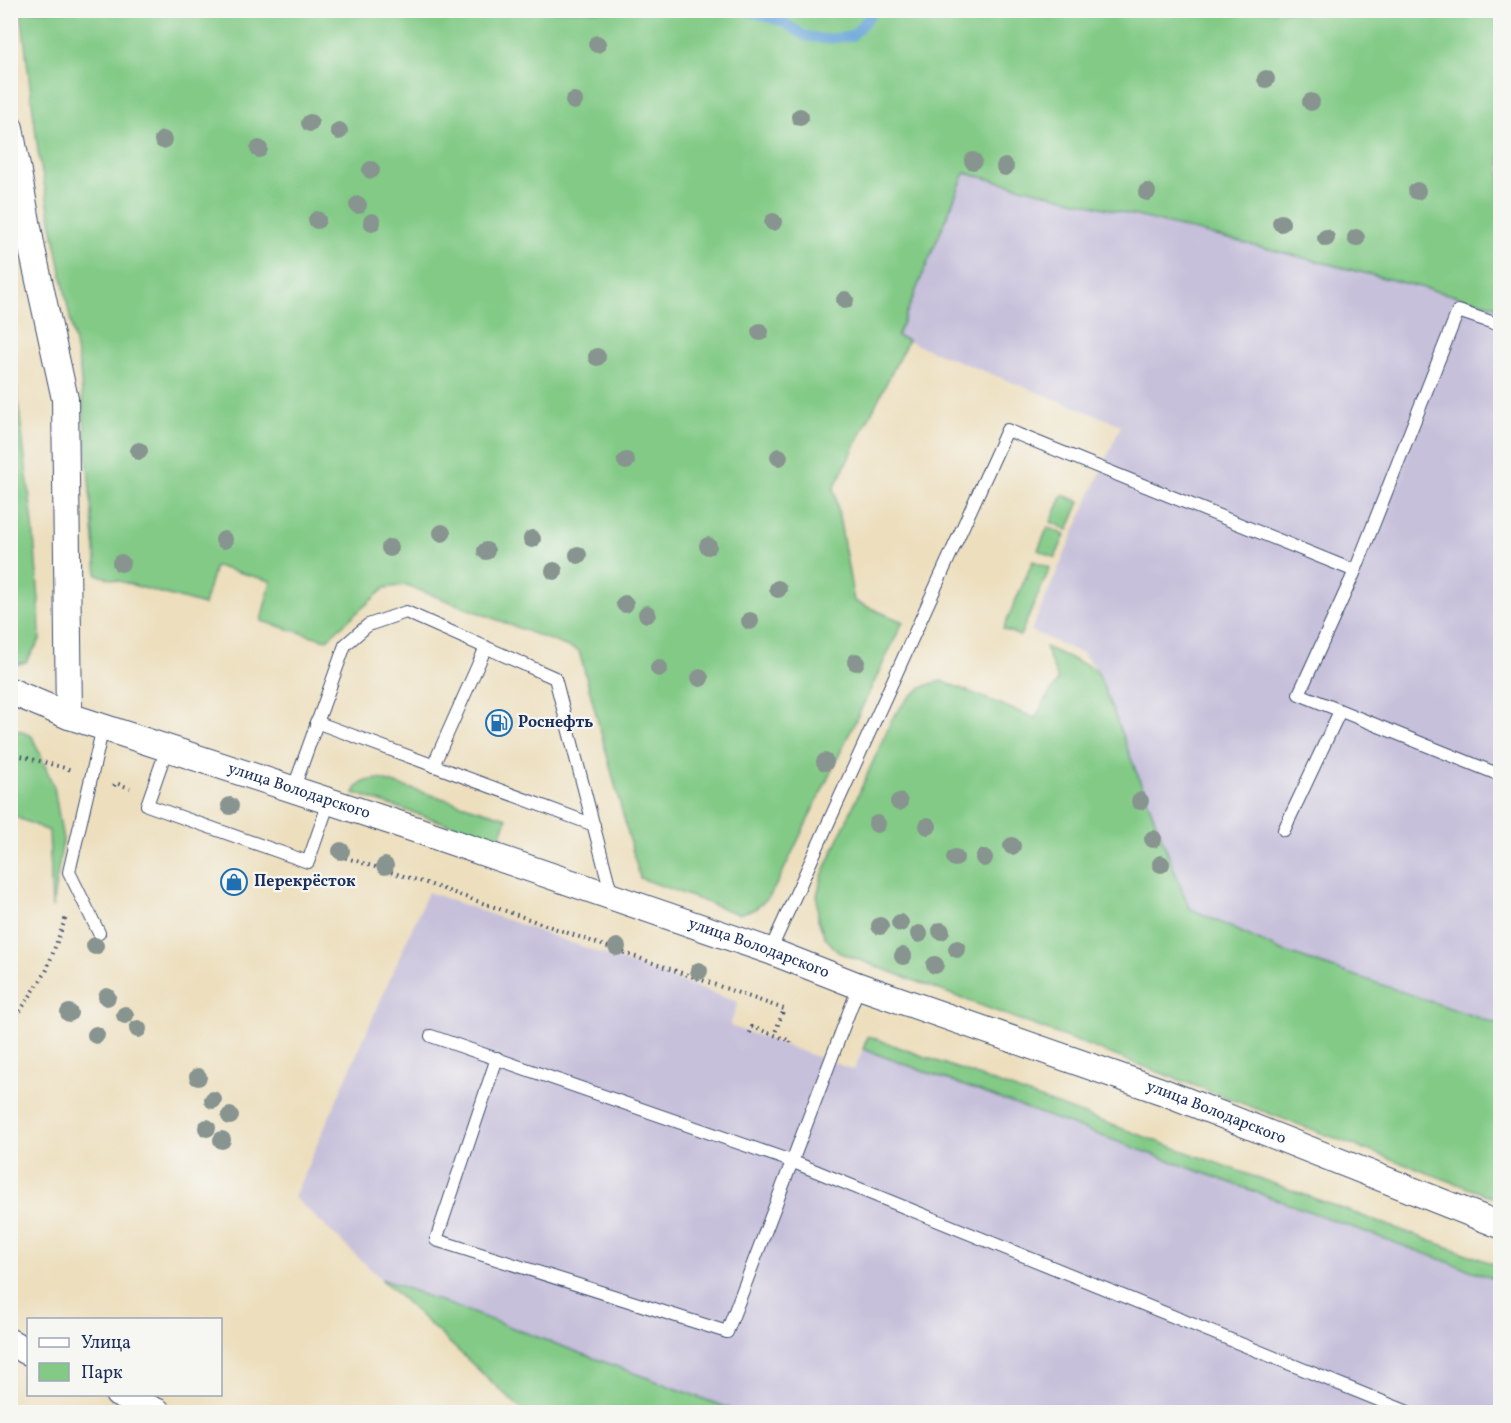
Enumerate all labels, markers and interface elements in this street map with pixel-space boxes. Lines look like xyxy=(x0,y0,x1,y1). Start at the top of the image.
fuel station icon: Роснефть xyxy=(484,708,514,738)
place label: Роснефть xyxy=(518,712,593,734)
street label: улица Володарского xyxy=(225,758,373,825)
shop icon: Перекрёсток xyxy=(219,867,249,897)
place label: Перекрёсток xyxy=(254,871,356,893)
street label: улица Володарского xyxy=(685,913,833,984)
street label: улица Володарского xyxy=(1143,1076,1289,1150)
legend xyxy=(27,1318,222,1396)
text: Улица xyxy=(81,1331,131,1356)
text: Парк xyxy=(81,1361,123,1386)

